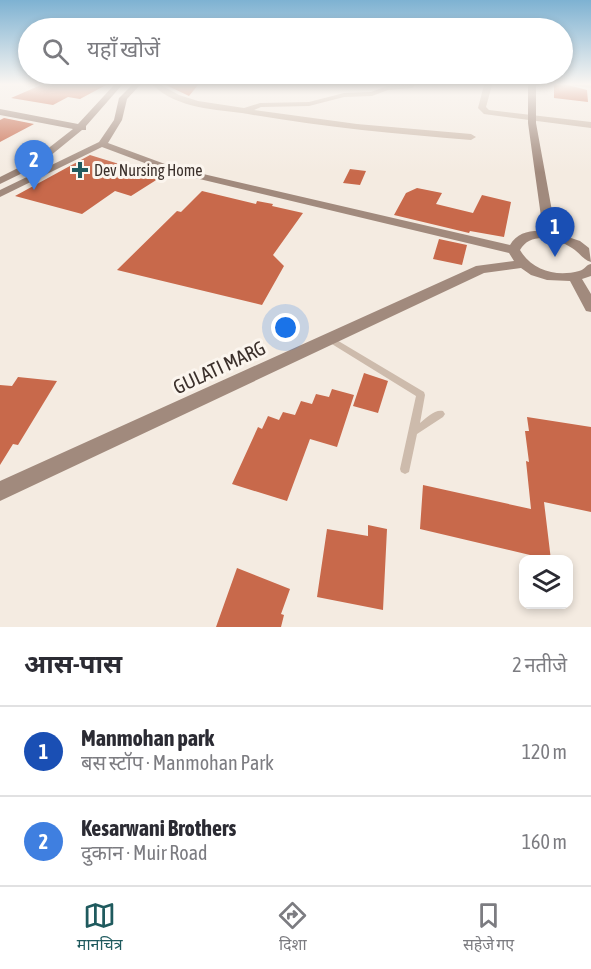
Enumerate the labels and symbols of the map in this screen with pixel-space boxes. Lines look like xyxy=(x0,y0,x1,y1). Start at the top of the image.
pin: 2 xyxy=(15,140,54,190)
marker: Dev Nursing Home xyxy=(71,161,89,179)
place label: Dev Nursing Home xyxy=(94,161,203,180)
pin: 1 xyxy=(536,208,574,257)
your location xyxy=(271,313,300,342)
street label: GULATI MARG xyxy=(169,336,269,398)

